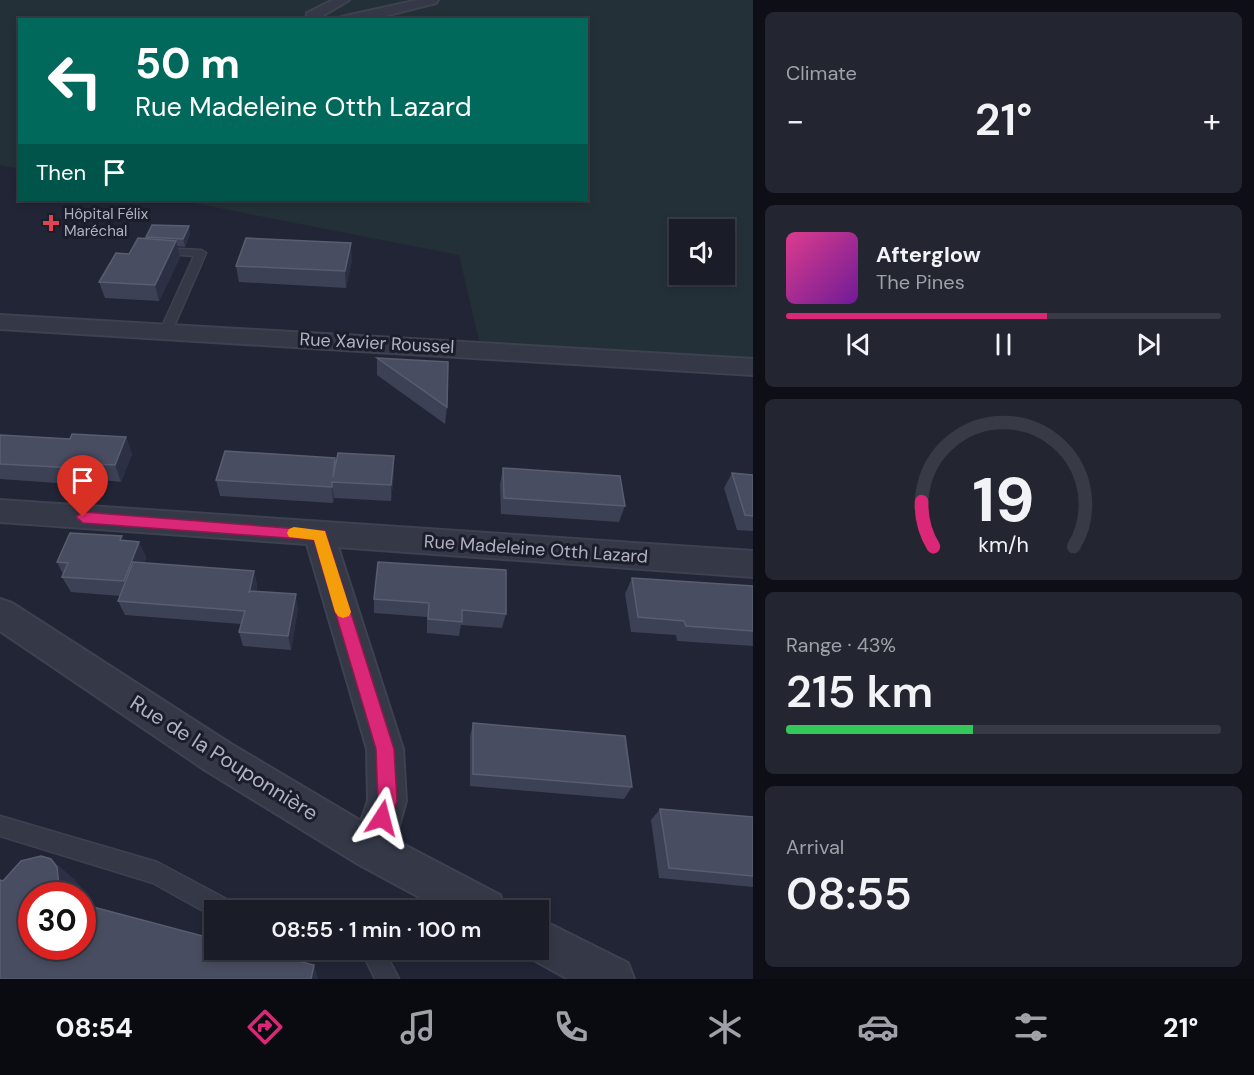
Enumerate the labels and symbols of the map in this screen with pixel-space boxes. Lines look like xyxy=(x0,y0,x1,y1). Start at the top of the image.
place label: Hôpital Félix Maréchal xyxy=(64,204,149,241)
marker: Hôpital Félix Maréchal xyxy=(42,214,60,232)
street label: Rue Xavier Roussel xyxy=(299,327,455,359)
pin xyxy=(57,455,108,517)
street label: Rue Madeleine Otth Lazard xyxy=(423,529,649,569)
street label: Rue de la Pouponnière xyxy=(125,689,323,827)
position arrow xyxy=(350,786,414,850)
speed limit sign: 30 xyxy=(18,882,96,960)

